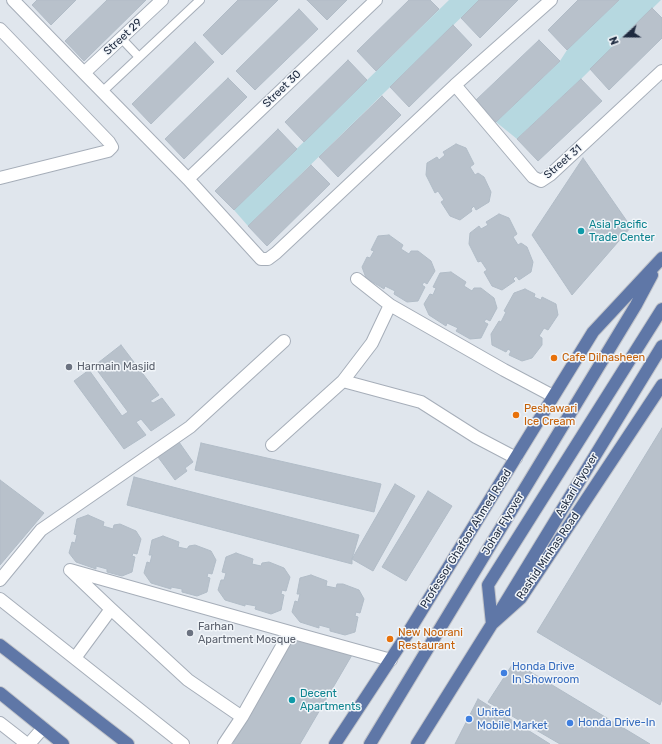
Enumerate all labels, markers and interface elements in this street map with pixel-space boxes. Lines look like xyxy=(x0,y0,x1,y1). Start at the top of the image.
street label: Street 29 xyxy=(101,16,145,58)
north arrow xyxy=(606,16,646,56)
text: N xyxy=(607,34,622,47)
street label: Street 30 xyxy=(260,68,304,110)
street label: Street 31 xyxy=(541,142,585,182)
place label: Asia Pacific Trade Center xyxy=(589,218,655,244)
marker: Asia Pacific Trade Center xyxy=(576,226,586,236)
place label: Cafe Dilnasheen xyxy=(562,351,645,365)
marker: Cafe Dilnasheen xyxy=(549,353,559,363)
place label: Harmain Masjid xyxy=(77,360,155,374)
marker: Harmain Masjid xyxy=(64,362,74,372)
place label: Peshawari Ice Cream xyxy=(524,402,577,428)
marker: Peshawari Ice Cream xyxy=(511,410,521,420)
street label: Askari Flyover xyxy=(553,451,601,519)
street label: Professor Ghafoor Ahmed Road xyxy=(418,467,514,611)
street label: Johar Flyover xyxy=(479,490,527,558)
street label: Rashid Minhas Road xyxy=(514,510,582,602)
place label: Farhan Apartment Mosque xyxy=(198,620,296,646)
place label: New Noorani Restaurant xyxy=(398,626,463,652)
marker: Farhan Apartment Mosque xyxy=(185,628,195,638)
marker: New Noorani Restaurant xyxy=(385,634,395,644)
place label: Honda Drive In Showroom xyxy=(512,660,579,686)
marker: Honda Drive In Showroom xyxy=(499,668,509,678)
place label: Decent Apartments xyxy=(300,687,361,713)
marker: Decent Apartments xyxy=(287,695,297,705)
place label: United Mobile Market xyxy=(477,706,548,732)
marker: United Mobile Market xyxy=(464,714,474,724)
place label: Honda Drive-In xyxy=(578,716,656,730)
marker: Honda Drive-In xyxy=(565,718,575,728)

